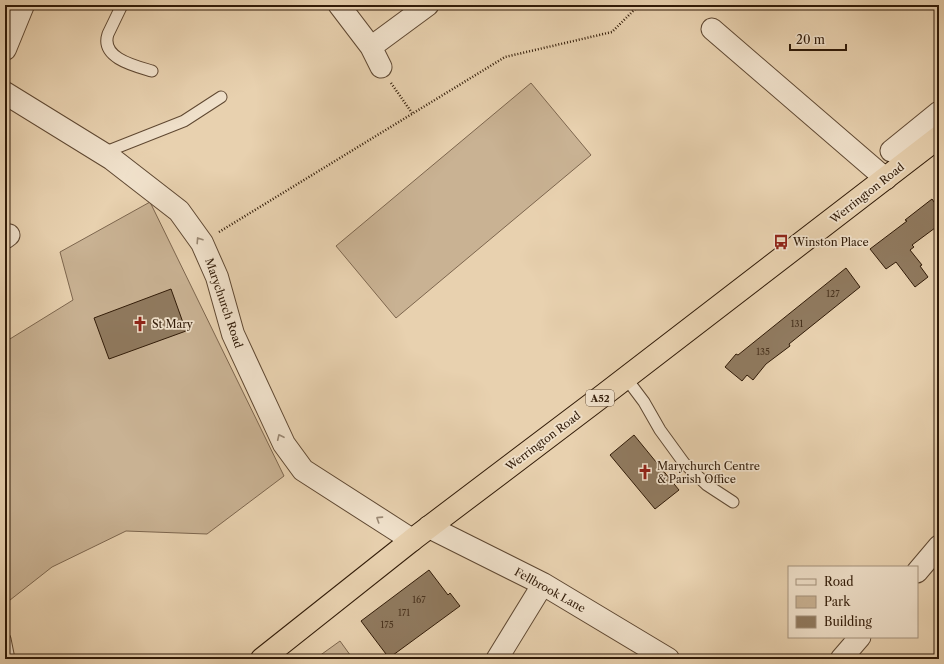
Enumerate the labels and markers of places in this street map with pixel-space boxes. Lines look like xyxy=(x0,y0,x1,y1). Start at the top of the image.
bus stop icon: Winston Place xyxy=(772,233,790,251)
place label: Winston Place xyxy=(792,235,869,249)
church icon: St Mary xyxy=(131,315,149,333)
place label: St Mary xyxy=(152,317,194,331)
place label: Marychurch Centre & Parish Office xyxy=(657,459,760,486)
church icon: Marychurch Centre & Parish Office xyxy=(636,463,654,481)

